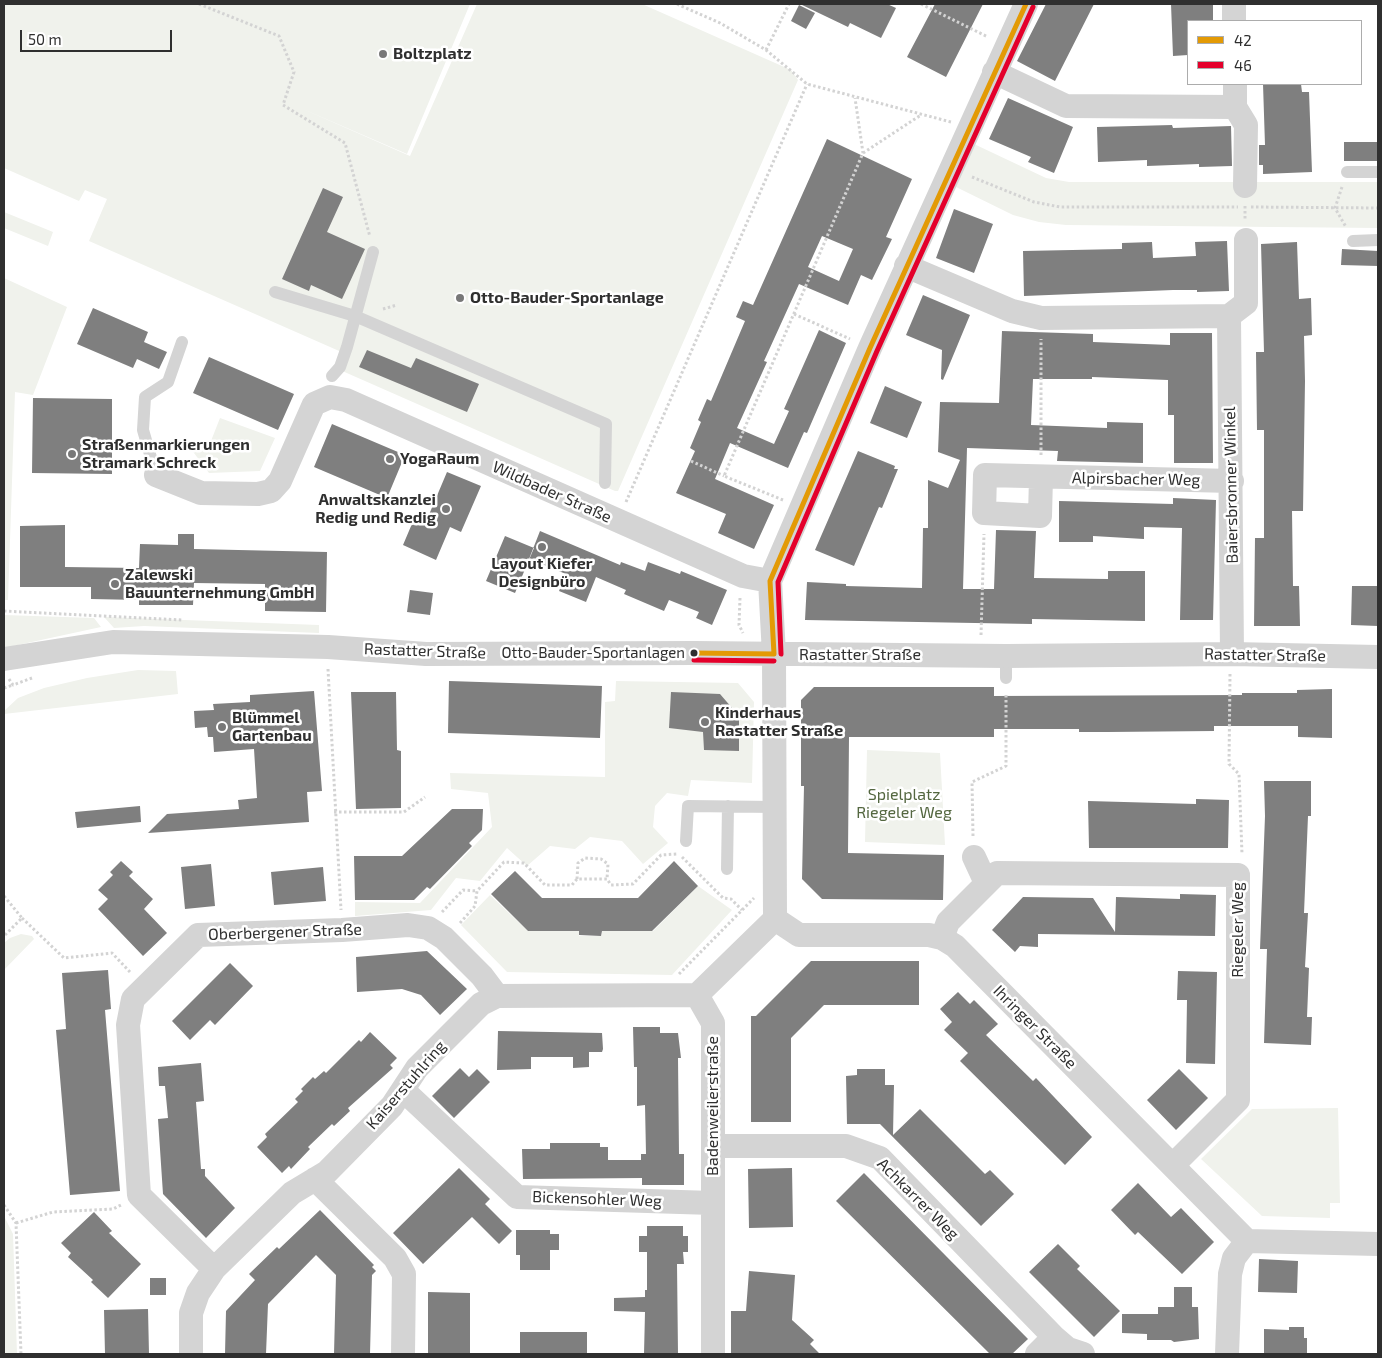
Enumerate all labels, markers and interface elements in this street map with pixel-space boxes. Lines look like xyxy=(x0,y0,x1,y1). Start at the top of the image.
scale bar xyxy=(22,20,175,52)
legend xyxy=(1187,20,1362,85)
text: 50 m xyxy=(28,30,62,48)
text: 42 xyxy=(1234,31,1252,49)
place label: Boltzplatz xyxy=(393,44,472,64)
marker: Boltzplatz xyxy=(377,48,389,60)
text: 46 xyxy=(1234,56,1252,74)
place label: Otto-Bauder-Sportanlage xyxy=(470,288,664,308)
marker: Otto-Bauder-Sportanlage xyxy=(454,292,466,304)
street label: Baiersbronner Winkel xyxy=(1220,406,1242,564)
place label: Straßenmarkierungen Stramark Schreck xyxy=(82,435,250,473)
marker: Straßenmarkierungen Stramark Schreck xyxy=(66,448,78,460)
place label: YogaRaum xyxy=(400,449,479,469)
marker: YogaRaum xyxy=(384,453,396,465)
street label: Wildbader Straße xyxy=(490,457,614,527)
street label: Alpirsbacher Weg xyxy=(1072,468,1200,490)
place label: Anwaltskanzlei Redig und Redig xyxy=(315,490,436,528)
marker: Anwaltskanzlei Redig und Redig xyxy=(440,503,452,515)
marker: Layout Kiefer Designbüro xyxy=(536,541,548,553)
place label: Layout Kiefer Designbüro xyxy=(491,554,593,592)
place label: Zalewski Bauunternehmung GmbH xyxy=(125,565,315,603)
marker: Zalewski Bauunternehmung GmbH xyxy=(109,578,121,590)
street label: Rastatter Straße xyxy=(364,639,486,663)
place label: Otto-Bauder-Sportanlagen xyxy=(502,644,685,662)
street label: Rastatter Straße xyxy=(1204,644,1326,666)
street label: Rastatter Straße xyxy=(799,645,921,665)
marker: Otto-Bauder-Sportanlagen xyxy=(689,648,699,658)
place label: Kinderhaus Rastatter Straße xyxy=(715,703,843,741)
place label: Blümmel Gartenbau xyxy=(232,708,312,746)
marker: Kinderhaus Rastatter Straße xyxy=(699,716,711,728)
marker: Blümmel Gartenbau xyxy=(216,721,228,733)
park label: Spielplatz Riegeler Weg xyxy=(856,785,952,823)
street label: Riegeler Weg xyxy=(1228,882,1248,978)
street label: Oberbergener Straße xyxy=(208,920,362,944)
street label: Ihringer Straße xyxy=(989,981,1081,1073)
street label: Badenweilerstraße xyxy=(703,1036,723,1176)
street label: Kaiserstuhlring xyxy=(362,1037,450,1133)
street label: Achkarrer Weg xyxy=(873,1154,963,1244)
street label: Bickensohler Weg xyxy=(532,1187,662,1211)

